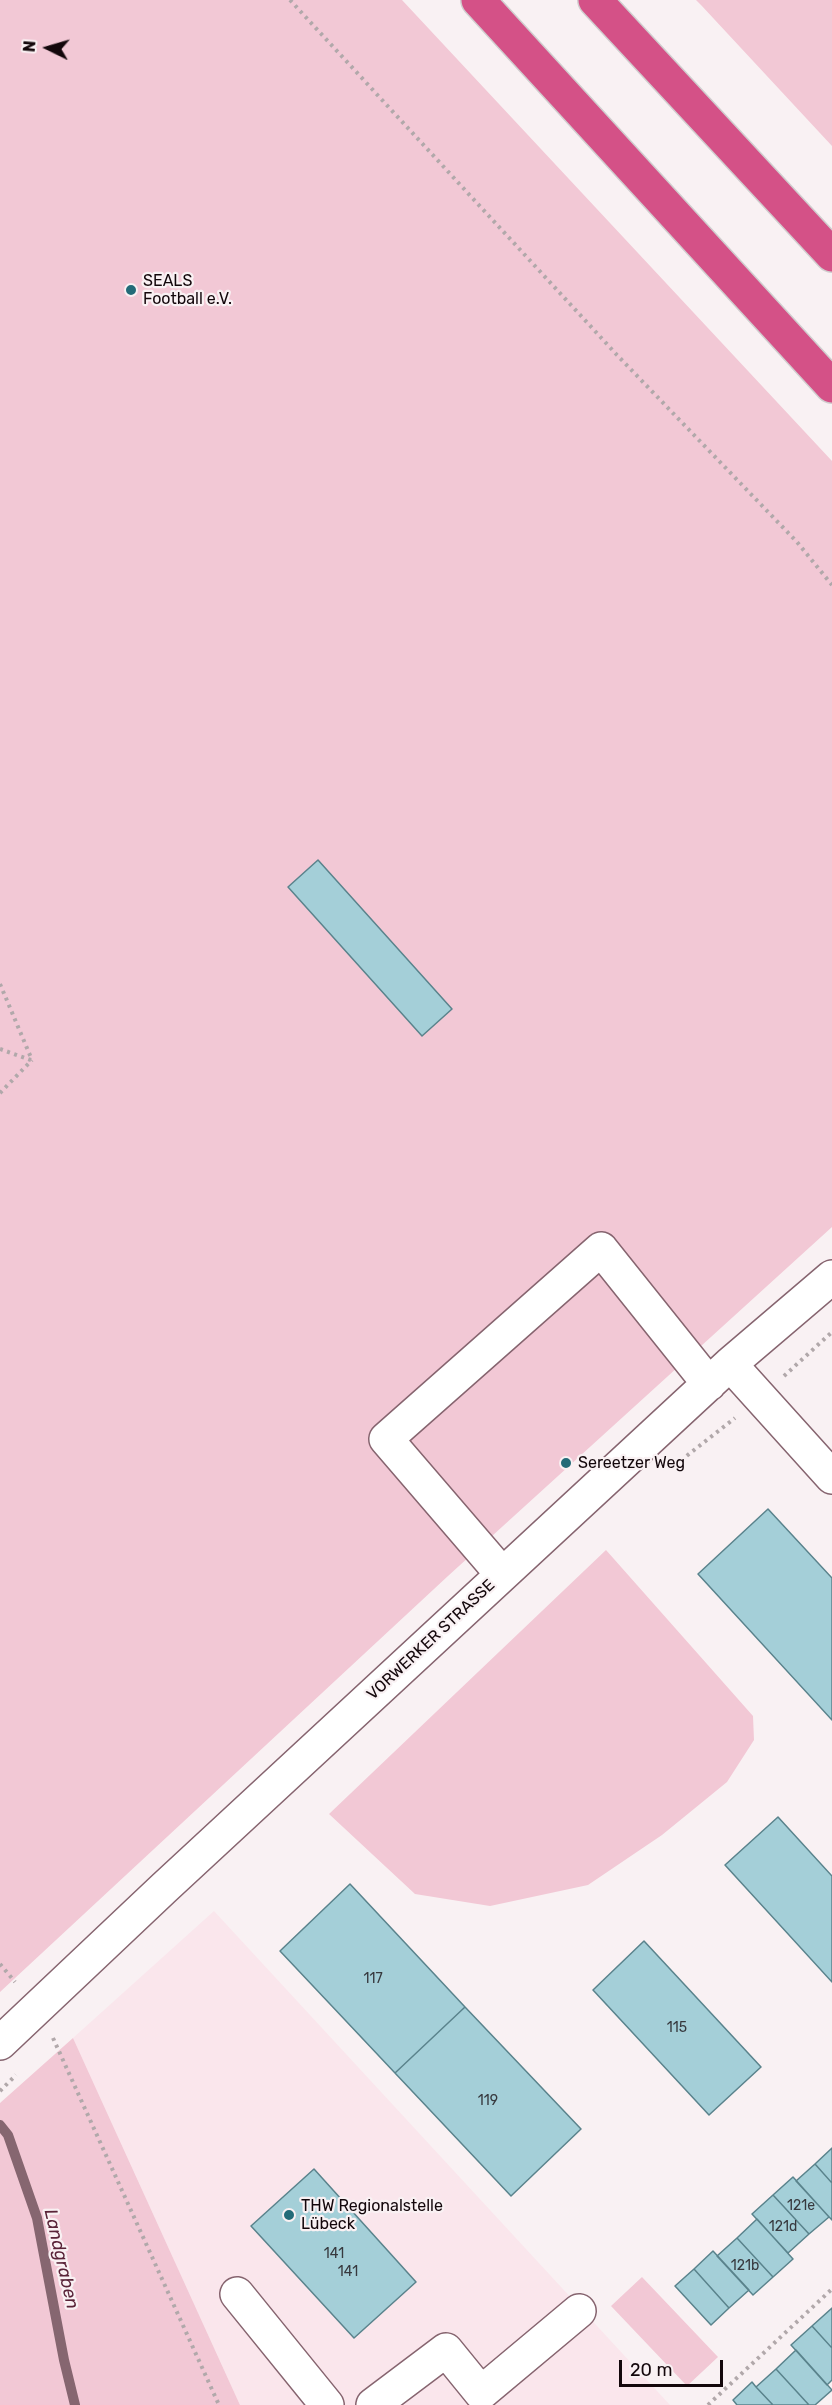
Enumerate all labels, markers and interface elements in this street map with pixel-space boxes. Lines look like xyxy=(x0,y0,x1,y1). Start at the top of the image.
north arrow xyxy=(18,18,78,78)
text: N xyxy=(20,40,40,53)
place label: SEALS Football e.V. xyxy=(143,271,232,309)
marker: SEALS Football e.V. xyxy=(124,283,138,297)
place label: Sereetzer Weg xyxy=(578,1453,685,1473)
marker: Sereetzer Weg xyxy=(559,1456,573,1470)
street label: VORWERKER STRASSE xyxy=(363,1576,499,1704)
house number: 117 xyxy=(363,1971,383,1987)
house number: 115 xyxy=(667,2020,687,2036)
house number: 119 xyxy=(478,2093,498,2109)
place label: THW Regionalstelle Lübeck xyxy=(301,2196,443,2234)
house number: 121e xyxy=(787,2198,815,2214)
water label: Landgraben xyxy=(39,2207,83,2311)
marker: THW Regionalstelle Lübeck xyxy=(282,2208,296,2222)
house number: 121d xyxy=(769,2219,797,2235)
house number: 141 xyxy=(324,2246,344,2262)
house number: 121b xyxy=(731,2258,759,2274)
house number: 141 xyxy=(338,2264,358,2280)
scale bar xyxy=(622,2348,726,2386)
text: 20 m xyxy=(630,2359,672,2381)

